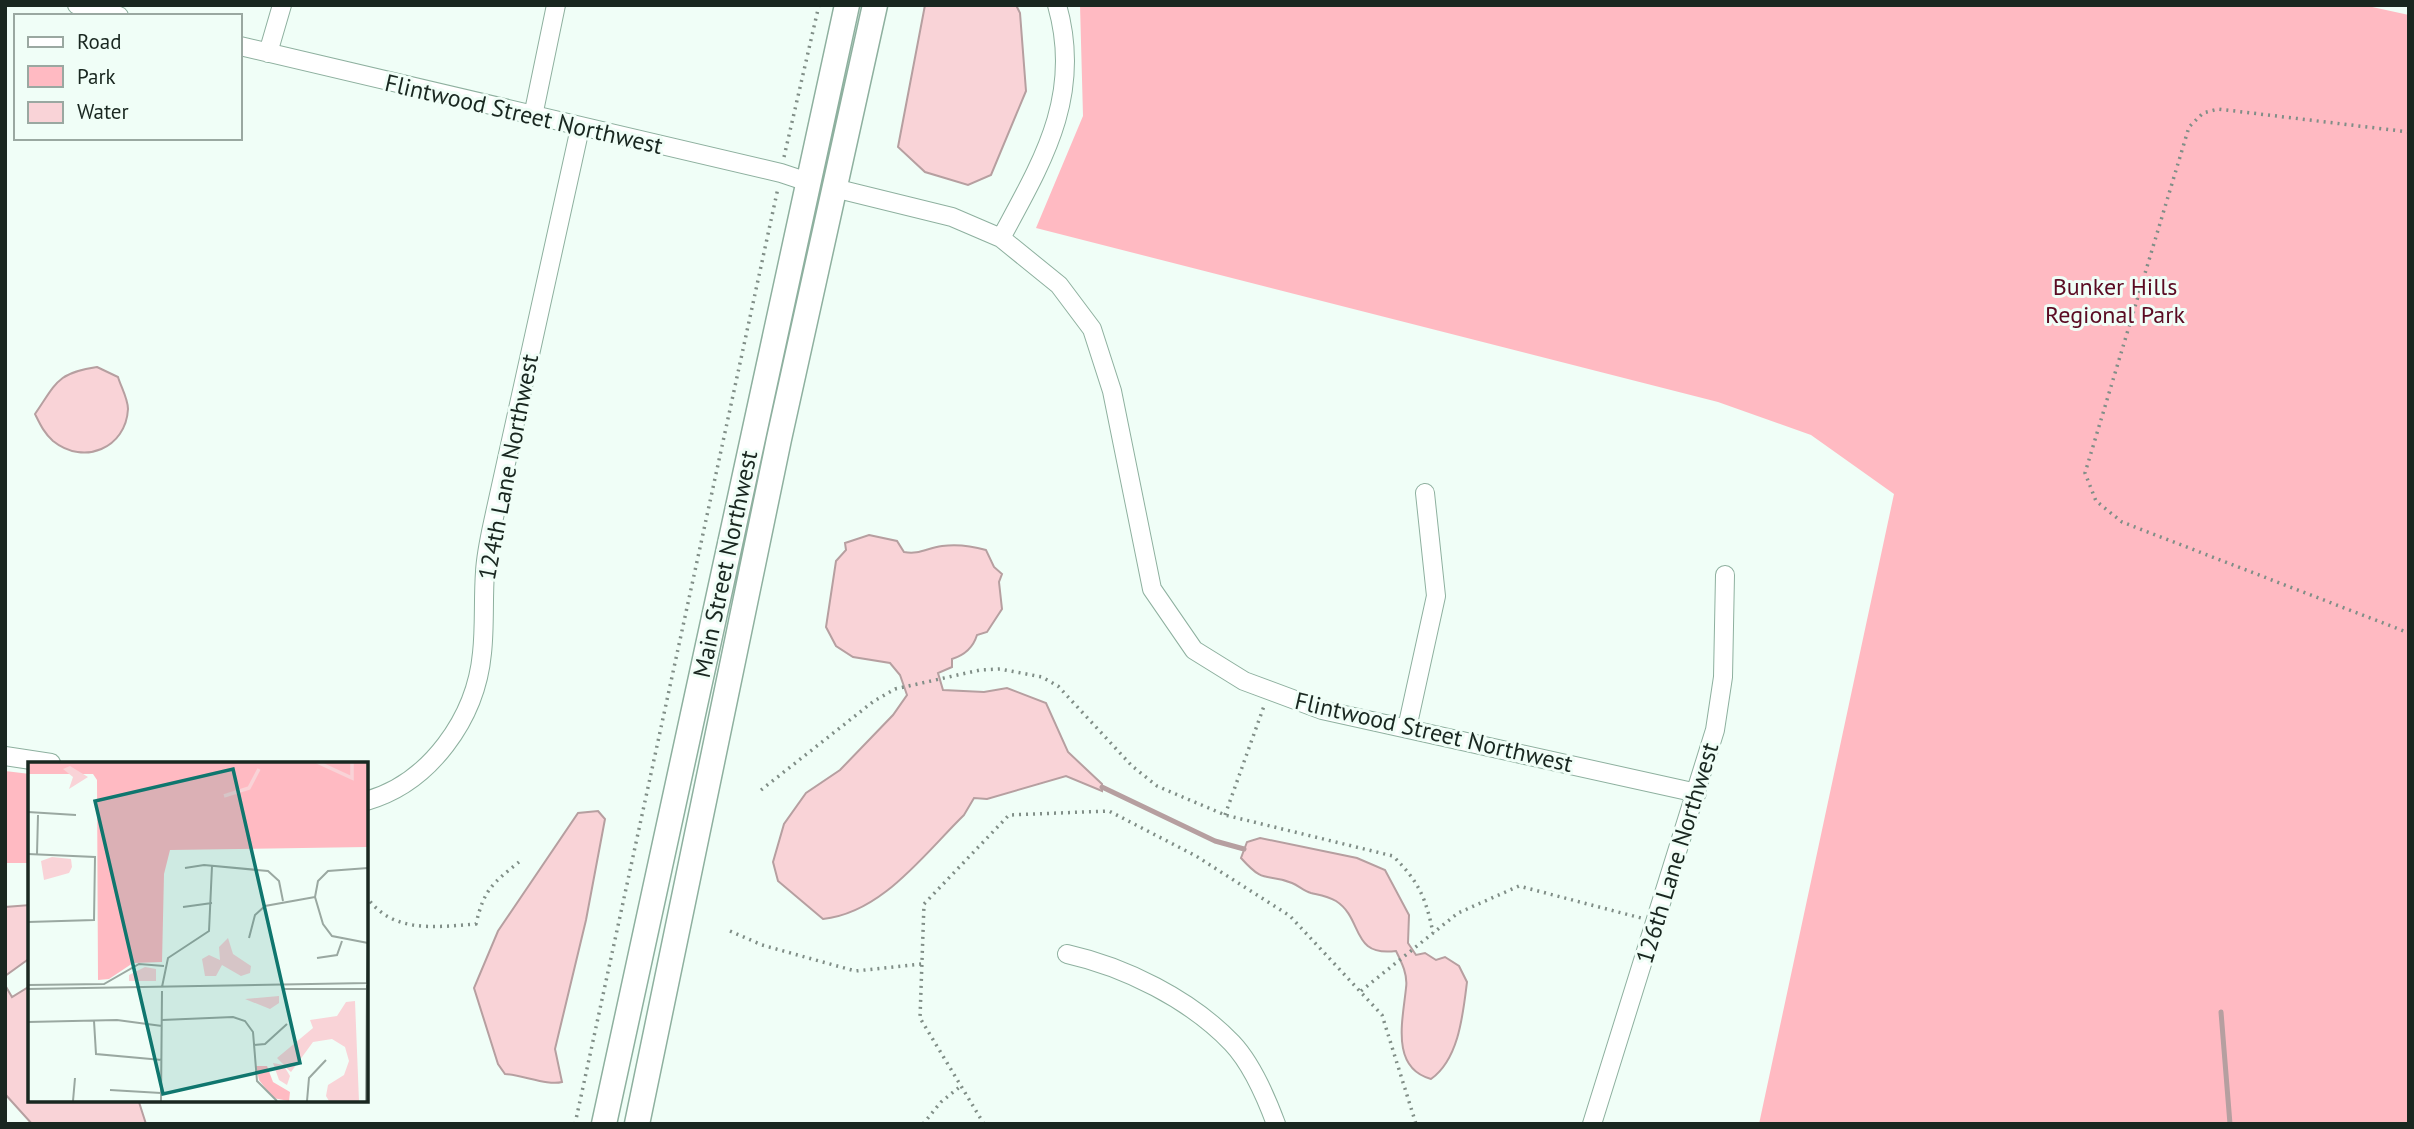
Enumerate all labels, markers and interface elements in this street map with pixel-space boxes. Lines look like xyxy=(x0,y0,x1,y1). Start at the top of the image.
legend xyxy=(14,14,242,140)
text: Road xyxy=(77,28,121,55)
text: Park xyxy=(77,63,116,90)
street label: Flintwood Street Northwest xyxy=(382,67,666,161)
text: Water xyxy=(77,98,129,125)
park label: Bunker Hills Regional Park xyxy=(2045,271,2185,330)
street label: 124th Lane Northwest xyxy=(471,351,545,583)
street label: Main Street Northwest xyxy=(686,448,764,680)
street label: Flintwood Street Northwest xyxy=(1292,685,1576,779)
street label: 126th Lane Northwest xyxy=(1629,739,1725,967)
inset map xyxy=(28,762,368,1101)

